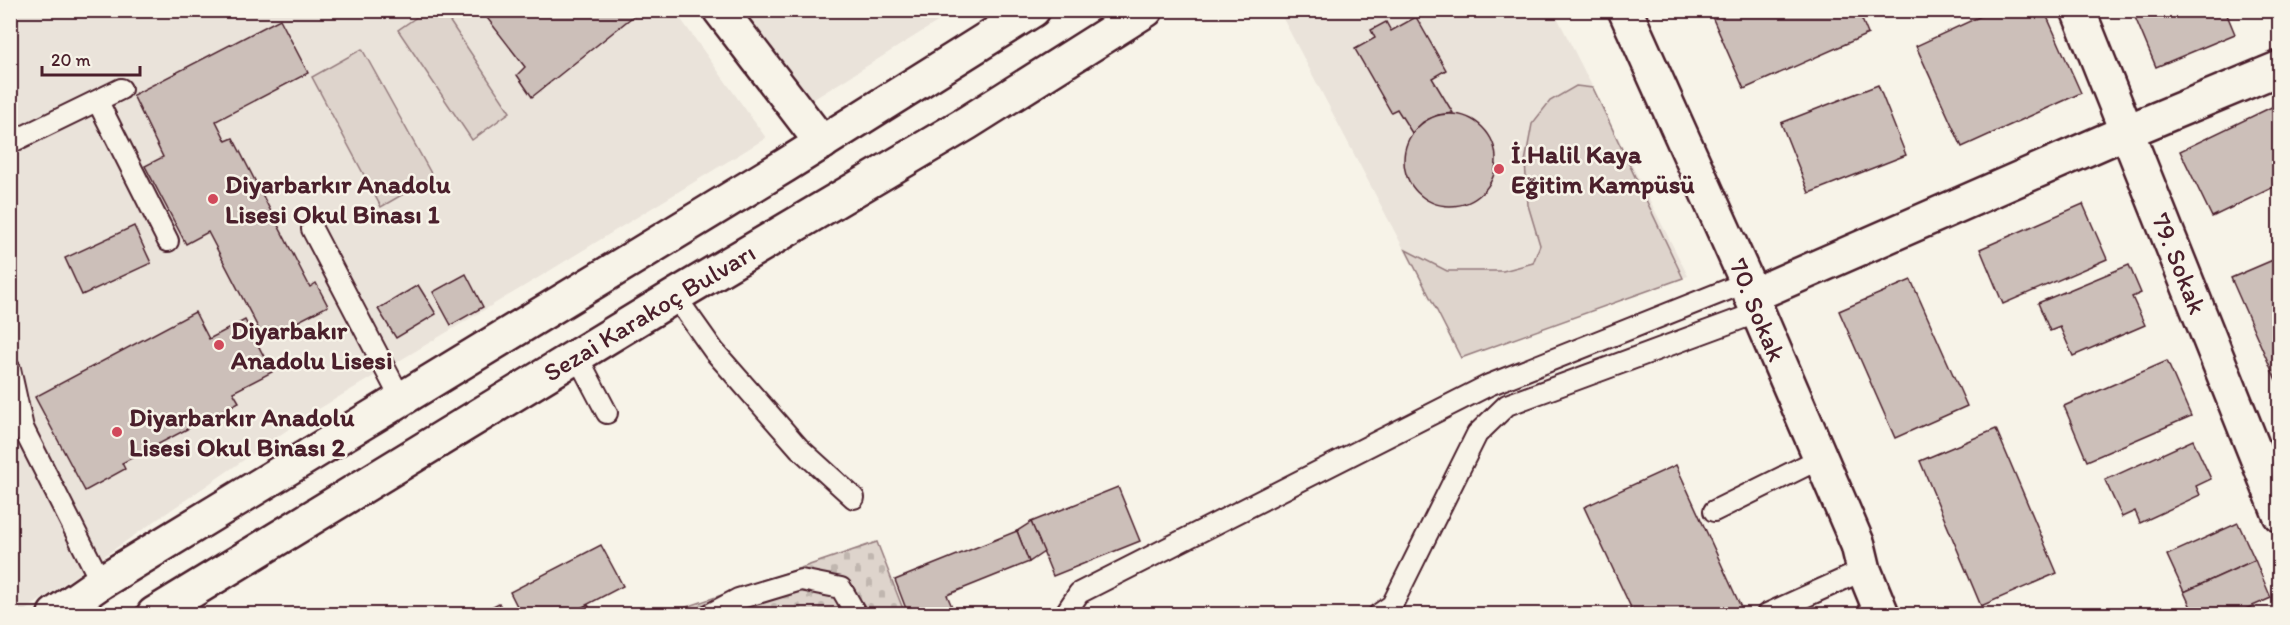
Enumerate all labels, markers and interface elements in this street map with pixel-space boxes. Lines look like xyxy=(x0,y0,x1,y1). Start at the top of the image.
scale bar xyxy=(42,39,140,77)
text: 20 m xyxy=(51,49,91,71)
place label: İ.Halil Kaya Eğitim Kampüsü xyxy=(1511,138,1695,200)
marker: İ.Halil Kaya Eğitim Kampüsü xyxy=(1492,162,1506,176)
place label: Diyarbarkır Anadolu Lisesi Okul Binası 1 xyxy=(225,168,451,230)
marker: Diyarbarkır Anadolu Lisesi Okul Binası 1 xyxy=(206,192,220,206)
street label: 79. Sokak xyxy=(2145,208,2214,319)
street label: Sezai Karakoç Bulvarı xyxy=(538,236,761,388)
street label: 70. Sokak xyxy=(1722,253,1793,366)
place label: Diyarbakır Anadolu Lisesi xyxy=(230,314,393,376)
marker: Diyarbakır Anadolu Lisesi xyxy=(212,338,226,352)
place label: Diyarbarkır Anadolu Lisesi Okul Binası 2 xyxy=(129,401,355,463)
marker: Diyarbarkır Anadolu Lisesi Okul Binası 2 xyxy=(110,425,124,439)

